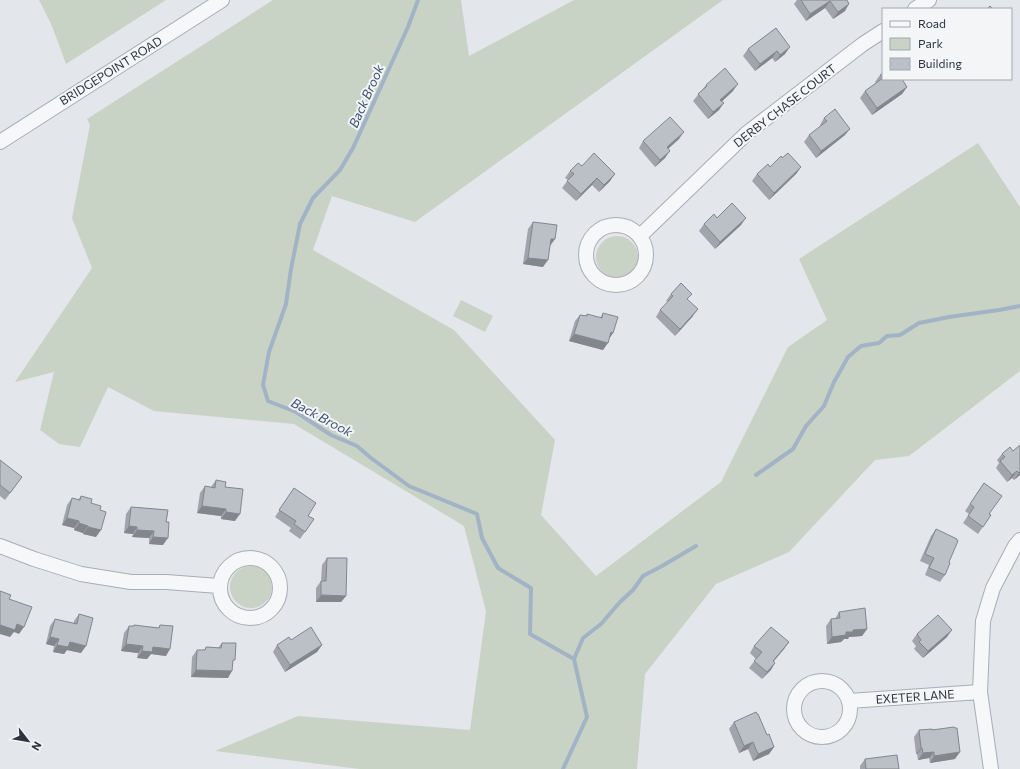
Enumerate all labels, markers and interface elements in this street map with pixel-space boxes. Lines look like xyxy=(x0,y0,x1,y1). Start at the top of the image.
legend xyxy=(882,8,1012,80)
text: Road xyxy=(918,16,946,30)
street label: BRIDGEPOINT ROAD xyxy=(57,33,164,107)
text: Park xyxy=(918,36,944,50)
text: Building xyxy=(918,56,962,70)
water label: Back Brook xyxy=(345,61,387,130)
street label: DERBY CHASE COURT xyxy=(730,61,839,149)
water label: Back Brook xyxy=(289,394,356,440)
street label: EXETER LANE xyxy=(875,686,955,706)
north arrow xyxy=(8,721,48,761)
text: N xyxy=(29,740,45,753)

